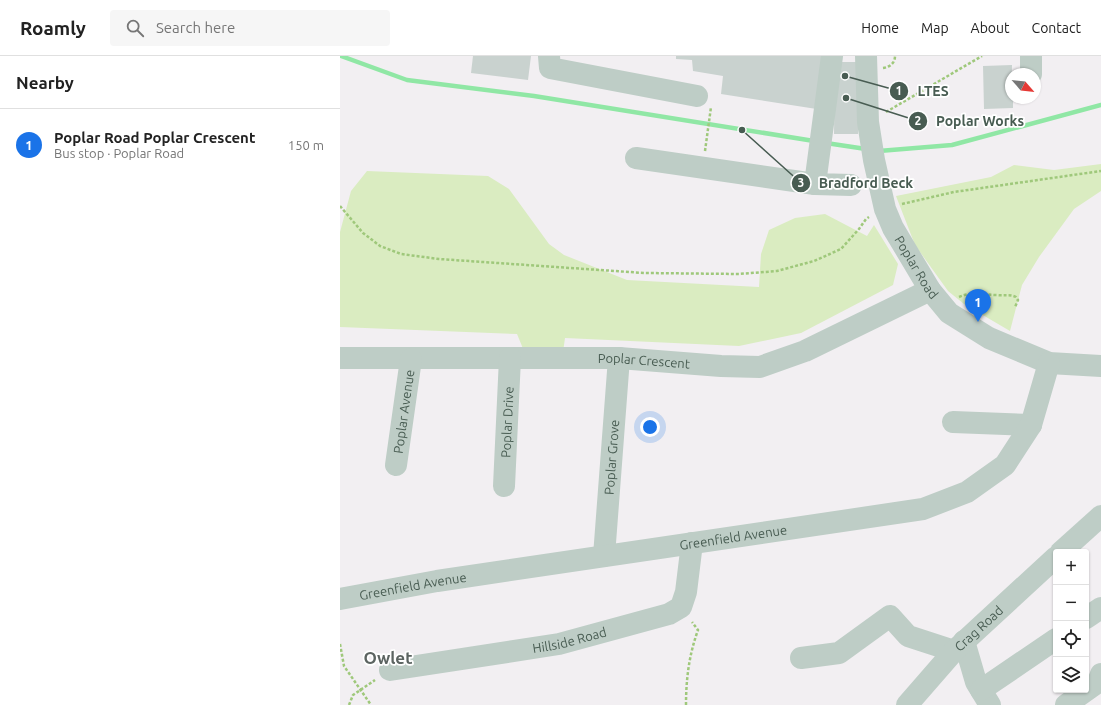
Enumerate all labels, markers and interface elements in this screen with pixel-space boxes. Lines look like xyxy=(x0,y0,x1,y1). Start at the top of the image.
search box xyxy=(110,10,390,46)
text: Roamly xyxy=(20,17,86,39)
icon: search xyxy=(124,17,146,39)
text: Search here xyxy=(156,19,235,36)
text: Home xyxy=(861,20,899,36)
text: Map xyxy=(921,20,949,36)
text: About xyxy=(971,20,1010,36)
text: Contact xyxy=(1032,20,1081,36)
north arrow xyxy=(1005,68,1041,104)
text: Nearby xyxy=(16,73,74,92)
callout: LTES xyxy=(889,78,956,104)
text: LTES xyxy=(917,83,949,99)
text: 1 xyxy=(896,84,902,97)
callout: Poplar Works xyxy=(908,108,1032,134)
text: Poplar Works xyxy=(936,113,1024,129)
text: 2 xyxy=(915,114,922,127)
text: Poplar Road Poplar Crescent xyxy=(54,129,255,146)
text: 1 xyxy=(25,138,33,152)
text: 150 m xyxy=(288,138,324,152)
text: Bus stop · Poplar Road xyxy=(54,146,184,160)
callout: Bradford Beck xyxy=(791,170,921,196)
text: Bradford Beck xyxy=(819,175,913,191)
text: 3 xyxy=(798,176,804,189)
street label: Poplar Road xyxy=(892,233,941,301)
pin: 1 xyxy=(965,289,991,322)
street label: Poplar Crescent xyxy=(598,351,691,371)
street label: Poplar Avenue xyxy=(391,369,416,454)
street label: Poplar Drive xyxy=(498,386,516,458)
your location xyxy=(640,417,660,437)
street label: Poplar Grove xyxy=(602,419,621,495)
street label: Greenfield Avenue xyxy=(678,522,788,552)
map controls xyxy=(1053,549,1089,693)
button: + xyxy=(1053,549,1089,585)
street label: Greenfield Avenue xyxy=(358,570,467,602)
button: − xyxy=(1053,585,1089,621)
street label: Crag Road xyxy=(952,603,1005,654)
button: locate xyxy=(1053,621,1089,657)
street label: Hillside Road xyxy=(531,624,608,655)
district label: Owlet xyxy=(364,648,412,667)
button: layers xyxy=(1053,657,1089,693)

